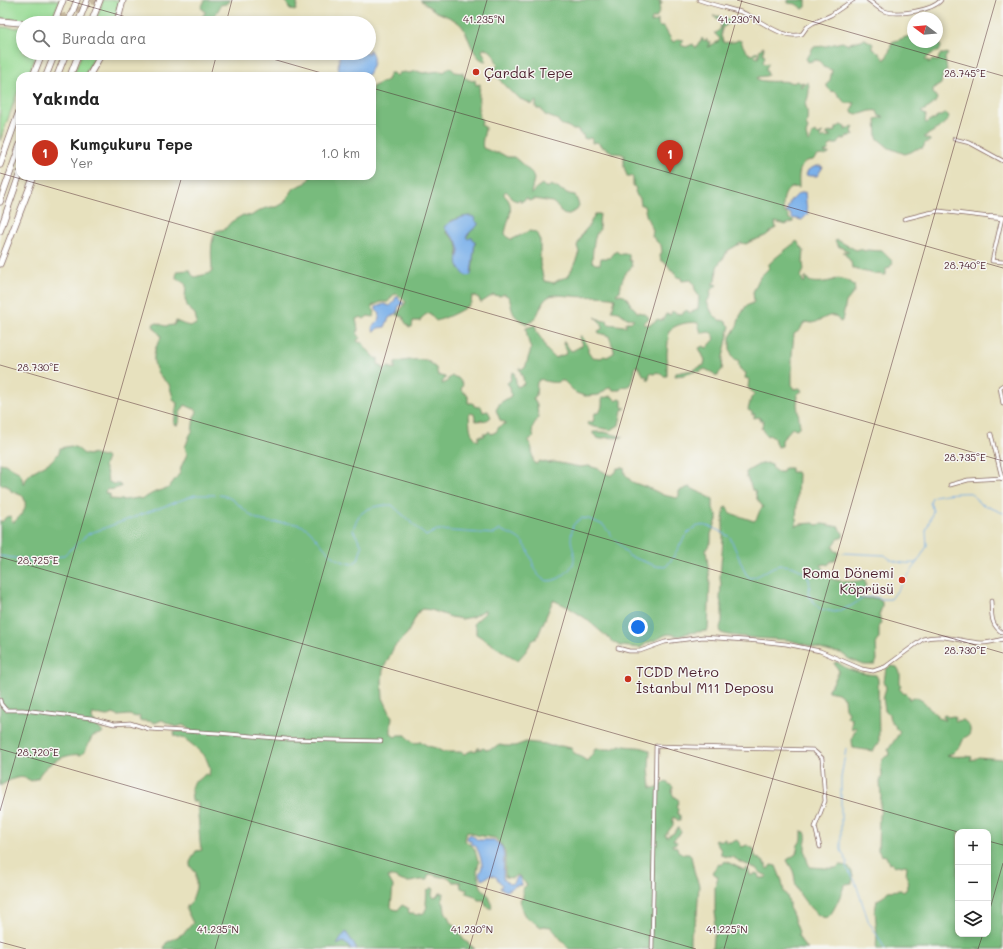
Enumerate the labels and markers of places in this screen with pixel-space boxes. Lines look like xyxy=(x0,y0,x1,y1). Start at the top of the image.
place label: Çardak Tepe xyxy=(484,63,573,82)
marker: Çardak Tepe xyxy=(471,67,481,77)
pin: 1 xyxy=(657,140,683,173)
place label: Roma Dönemi Köprüsü xyxy=(803,563,894,598)
marker: Roma Dönemi Köprüsü xyxy=(897,575,907,585)
place label: TCDD Metro İstanbul M11 Deposu xyxy=(636,662,774,697)
marker: TCDD Metro İstanbul M11 Deposu xyxy=(623,674,633,684)

